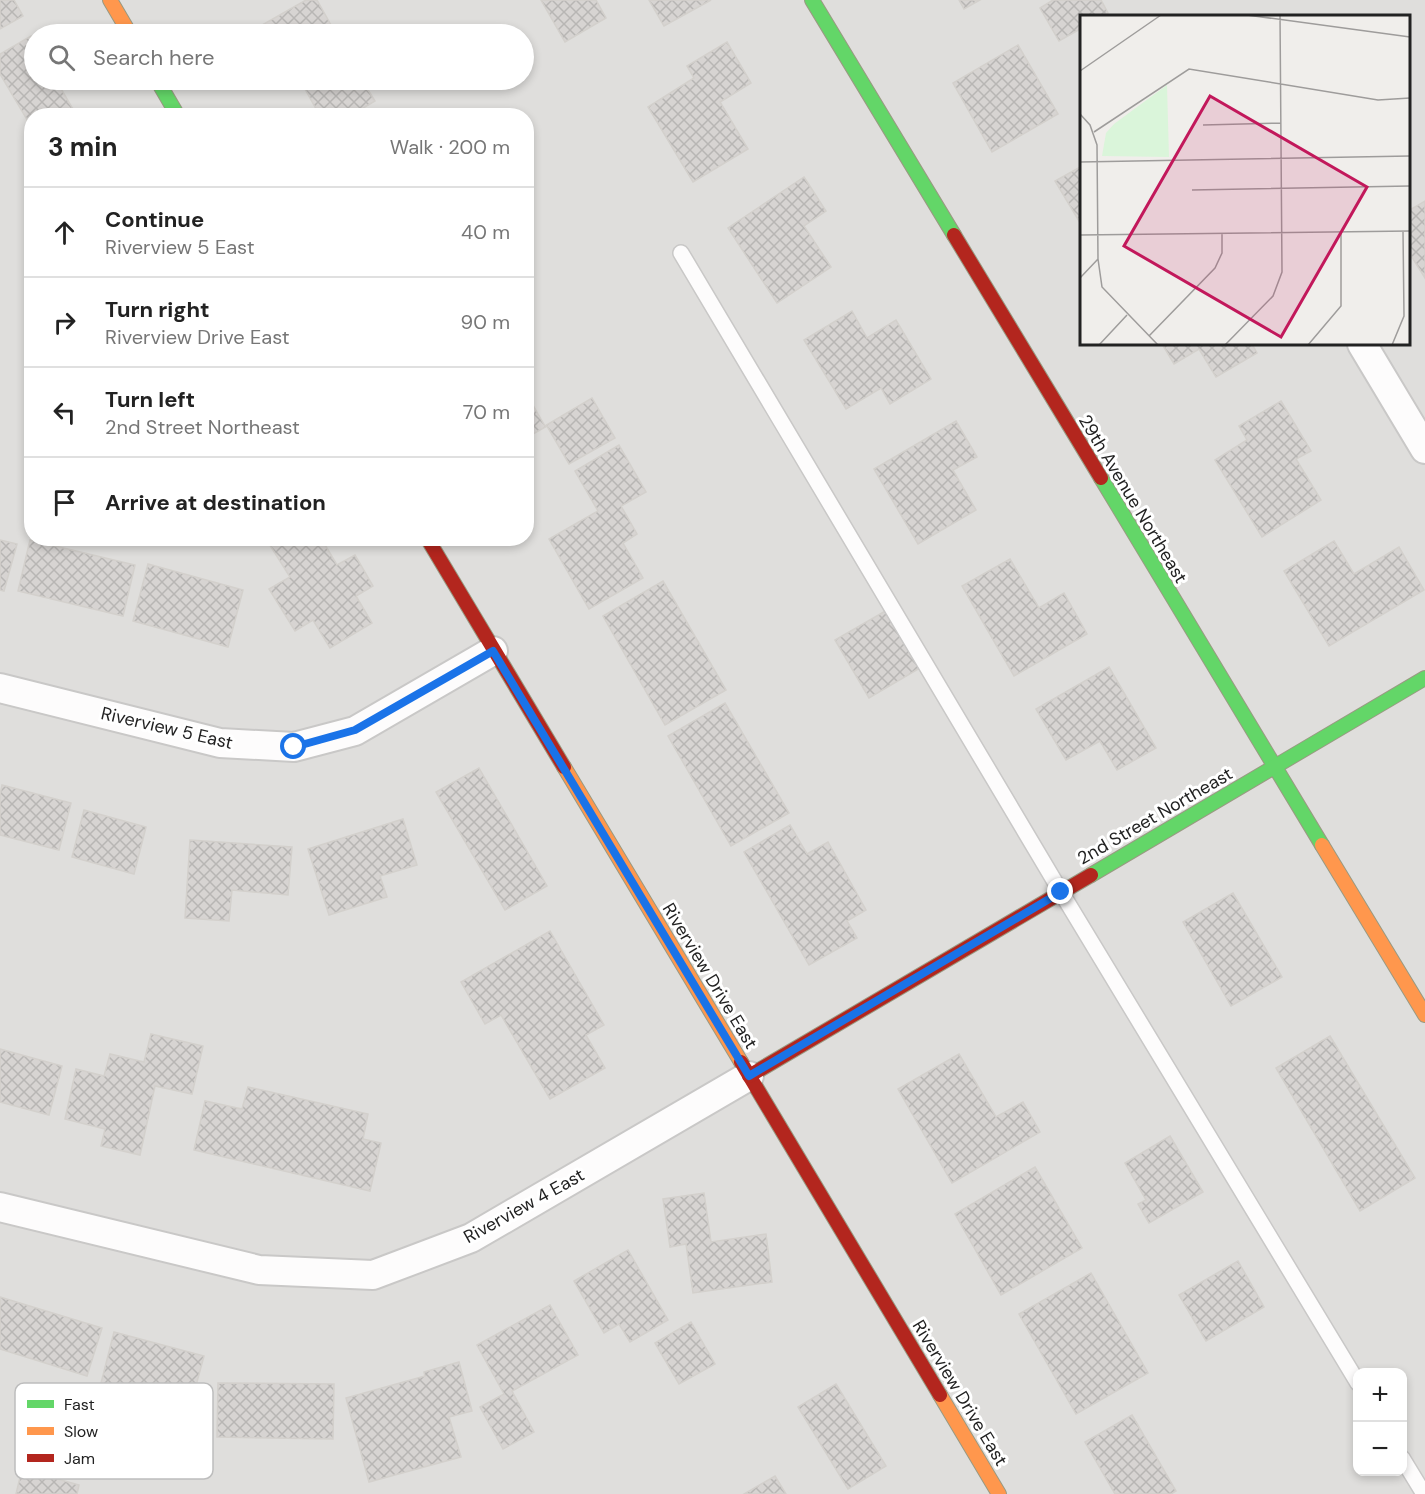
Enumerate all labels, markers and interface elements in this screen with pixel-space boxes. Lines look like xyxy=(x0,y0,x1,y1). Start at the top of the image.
inset map xyxy=(1080,15,1410,345)
search box xyxy=(24,24,534,90)
icon: search xyxy=(45,41,78,74)
text: Search here xyxy=(93,43,214,72)
text: 3 min xyxy=(48,130,117,164)
text: Walk · 200 m xyxy=(390,134,510,160)
text: Continue xyxy=(105,205,204,234)
icon: ahead xyxy=(48,216,81,249)
text: 40 m xyxy=(461,219,510,245)
text: Riverview 5 East xyxy=(105,234,255,260)
text: Turn right xyxy=(105,295,210,324)
icon: right xyxy=(48,306,81,339)
text: 90 m xyxy=(461,309,510,335)
text: Riverview Drive East xyxy=(105,324,290,350)
text: Turn left xyxy=(105,385,195,414)
icon: left xyxy=(48,396,81,429)
text: 70 m xyxy=(463,399,510,425)
street label: 29th Avenue Northeast xyxy=(1073,410,1193,588)
text: 2nd Street Northeast xyxy=(105,414,300,440)
icon: arrive xyxy=(48,486,81,519)
text: Arrive at destination xyxy=(105,488,326,517)
street label: Riverview 5 East xyxy=(99,701,235,755)
route start xyxy=(280,733,306,759)
street label: 2nd Street Northeast xyxy=(1073,762,1237,870)
route end xyxy=(1047,878,1073,904)
street label: Riverview Drive East xyxy=(657,899,763,1053)
street label: Riverview 4 East xyxy=(459,1163,589,1249)
street label: Riverview Drive East xyxy=(907,1316,1013,1470)
map controls xyxy=(1353,1368,1407,1476)
button: + xyxy=(1353,1368,1407,1422)
legend xyxy=(15,1383,213,1479)
text: Fast xyxy=(64,1394,95,1415)
text: Slow xyxy=(64,1421,98,1442)
button: − xyxy=(1353,1422,1407,1476)
text: Jam xyxy=(64,1448,95,1469)

